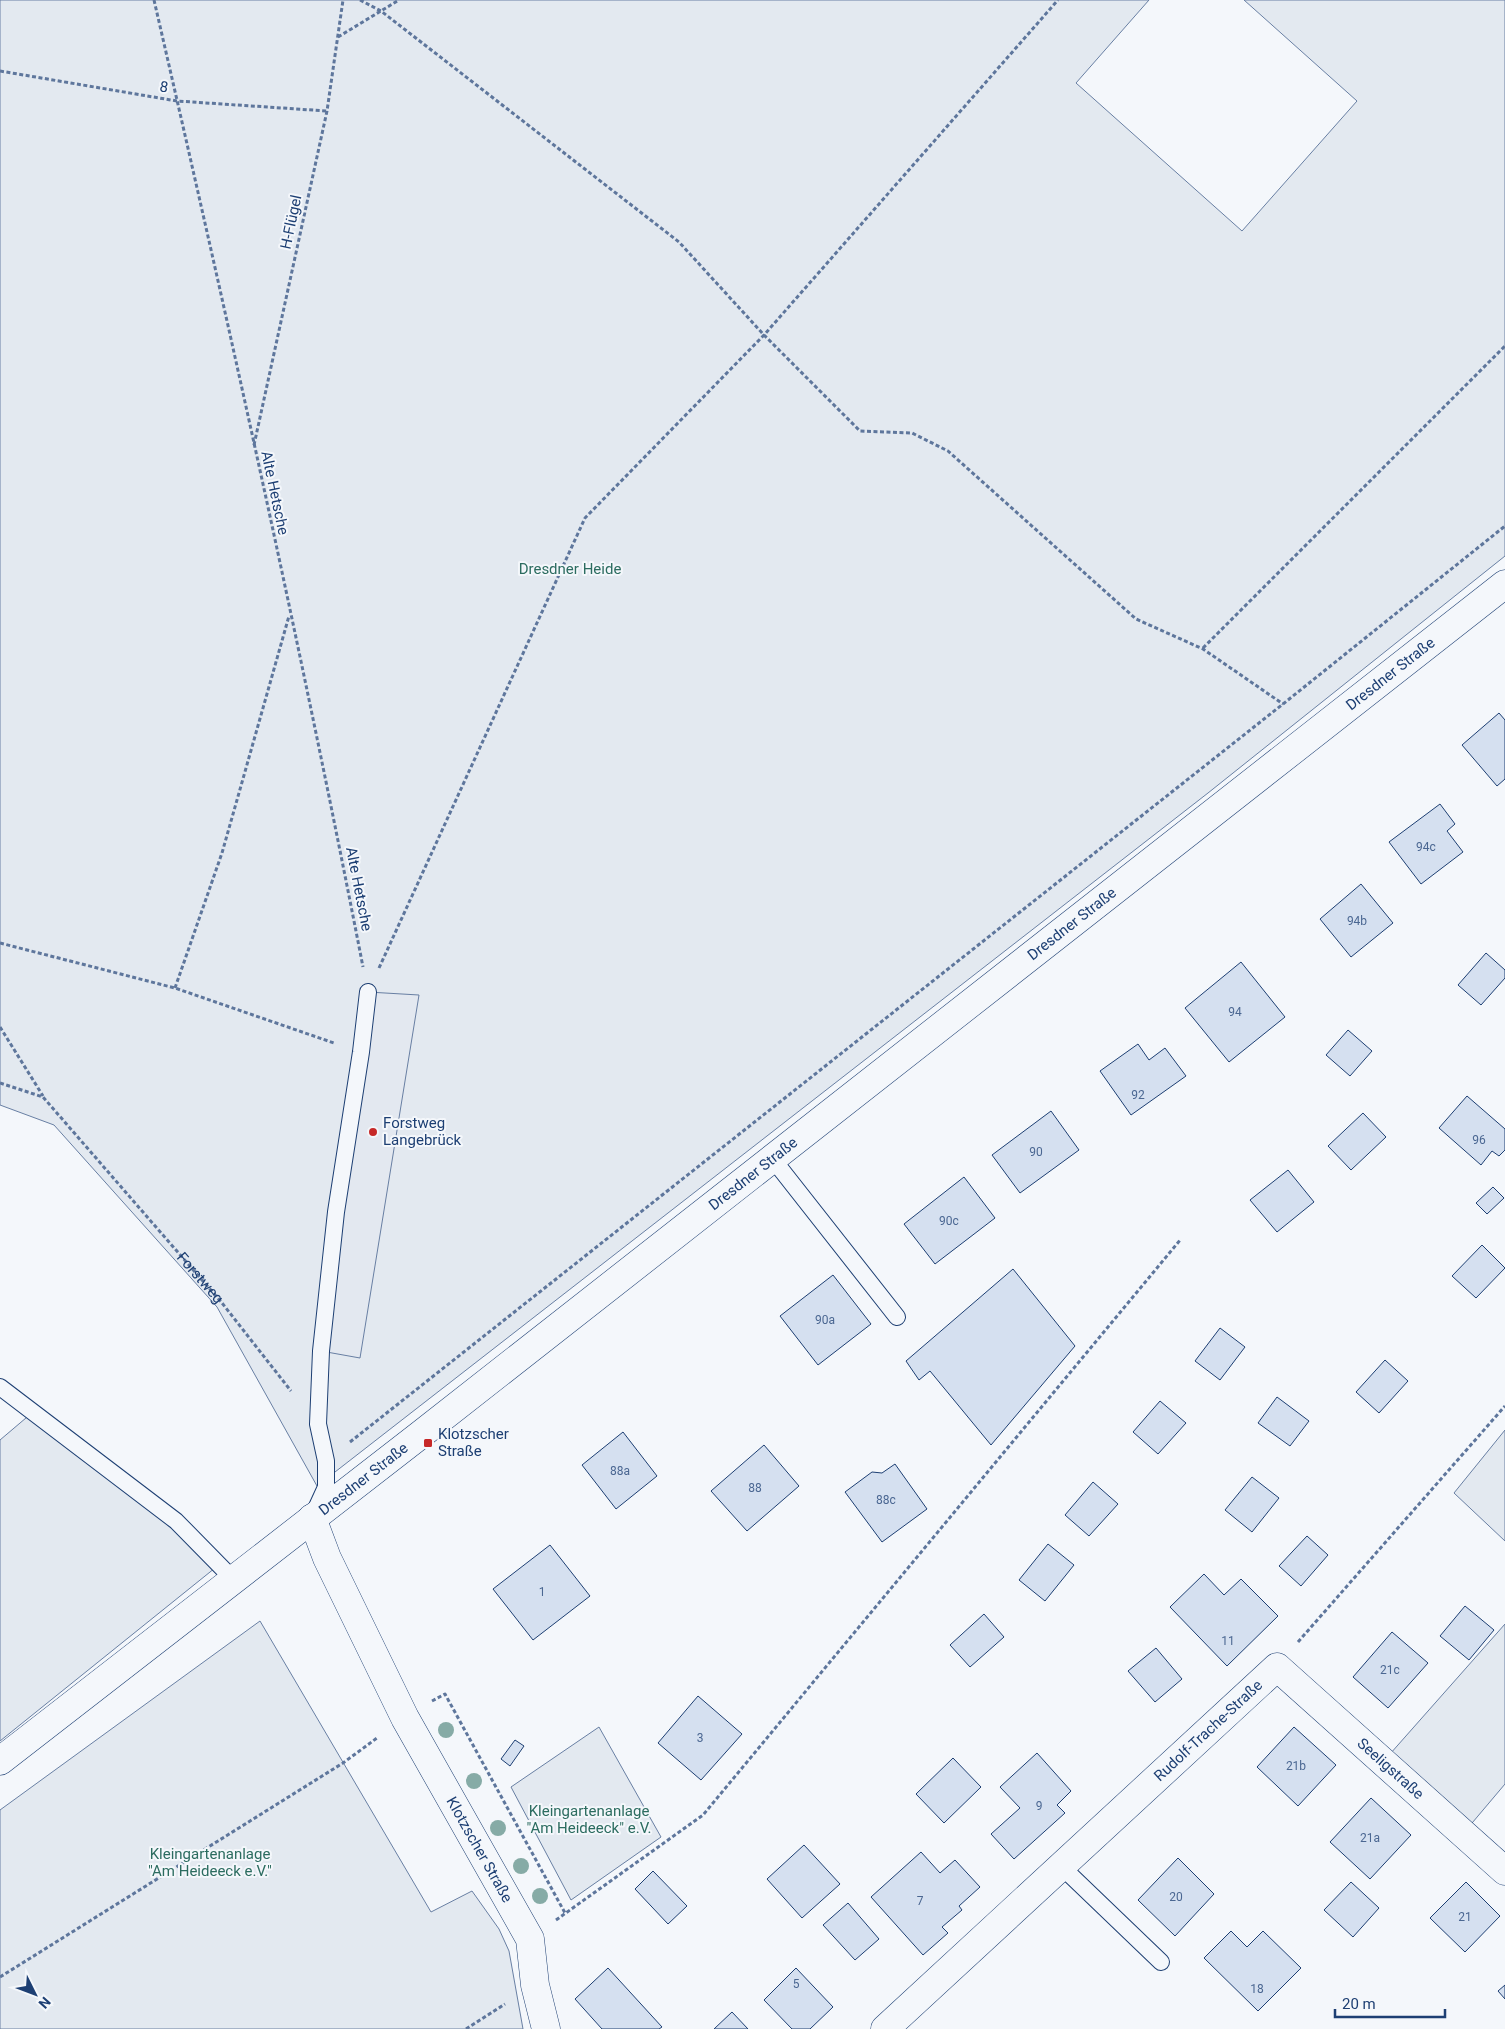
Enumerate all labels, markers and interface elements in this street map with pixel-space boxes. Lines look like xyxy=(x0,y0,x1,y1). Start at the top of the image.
street label: 8 xyxy=(158,77,170,97)
street label: H-Flügel xyxy=(276,193,306,251)
street label: Alte Hetsche xyxy=(257,449,293,537)
park label: Dresdner Heide xyxy=(519,560,621,578)
street label: Dresdner Straße xyxy=(1342,633,1438,714)
house number: 94c xyxy=(1416,840,1436,854)
street label: Alte Hetsche xyxy=(342,845,376,933)
street label: Dresdner Straße xyxy=(1024,883,1120,964)
house number: 94b xyxy=(1347,914,1367,928)
house number: 94 xyxy=(1228,1005,1242,1019)
house number: 92 xyxy=(1131,1088,1145,1102)
place label: Forstweg Langebrück xyxy=(383,1114,462,1149)
marker: Forstweg Langebrück xyxy=(367,1126,379,1138)
street label: Dresdner Straße xyxy=(705,1133,801,1214)
house number: 96 xyxy=(1472,1133,1486,1147)
house number: 90 xyxy=(1029,1145,1043,1159)
house number: 90c xyxy=(939,1214,959,1228)
street label: Forstweg xyxy=(173,1249,227,1307)
house number: 90a xyxy=(815,1313,835,1327)
place label: Klotzscher Straße xyxy=(438,1425,509,1460)
marker: Klotzscher Straße xyxy=(422,1437,434,1449)
street label: Dresdner Straße xyxy=(315,1439,411,1519)
house number: 88a xyxy=(610,1464,630,1478)
house number: 88 xyxy=(748,1481,762,1495)
house number: 88c xyxy=(876,1493,896,1507)
house number: 1 xyxy=(539,1585,545,1599)
house number: 11 xyxy=(1221,1634,1235,1648)
house number: 21c xyxy=(1380,1663,1400,1677)
street label: Rudolf-Trache-Straße xyxy=(1150,1676,1266,1785)
house number: 3 xyxy=(697,1731,703,1745)
street label: Seeligstraße xyxy=(1354,1734,1428,1803)
house number: 21b xyxy=(1286,1759,1306,1773)
street label: Klotzscher Straße xyxy=(443,1794,516,1906)
house number: 9 xyxy=(1036,1799,1042,1813)
park label: Kleingartenanlage "Am Heideeck" e.V. xyxy=(526,1802,652,1837)
house number: 21a xyxy=(1360,1831,1380,1845)
park label: Kleingartenanlage "Am Heideeck e.V." xyxy=(148,1845,272,1880)
house number: 20 xyxy=(1169,1890,1183,1904)
house number: 7 xyxy=(917,1894,924,1908)
house number: 21 xyxy=(1458,1910,1472,1924)
north arrow xyxy=(10,1969,60,2019)
house number: 5 xyxy=(793,1977,800,1991)
house number: 18 xyxy=(1250,1982,1264,1996)
scale bar xyxy=(1335,1986,1445,2018)
text: N xyxy=(35,1994,54,2012)
text: 20 m xyxy=(1342,1995,1376,2013)

